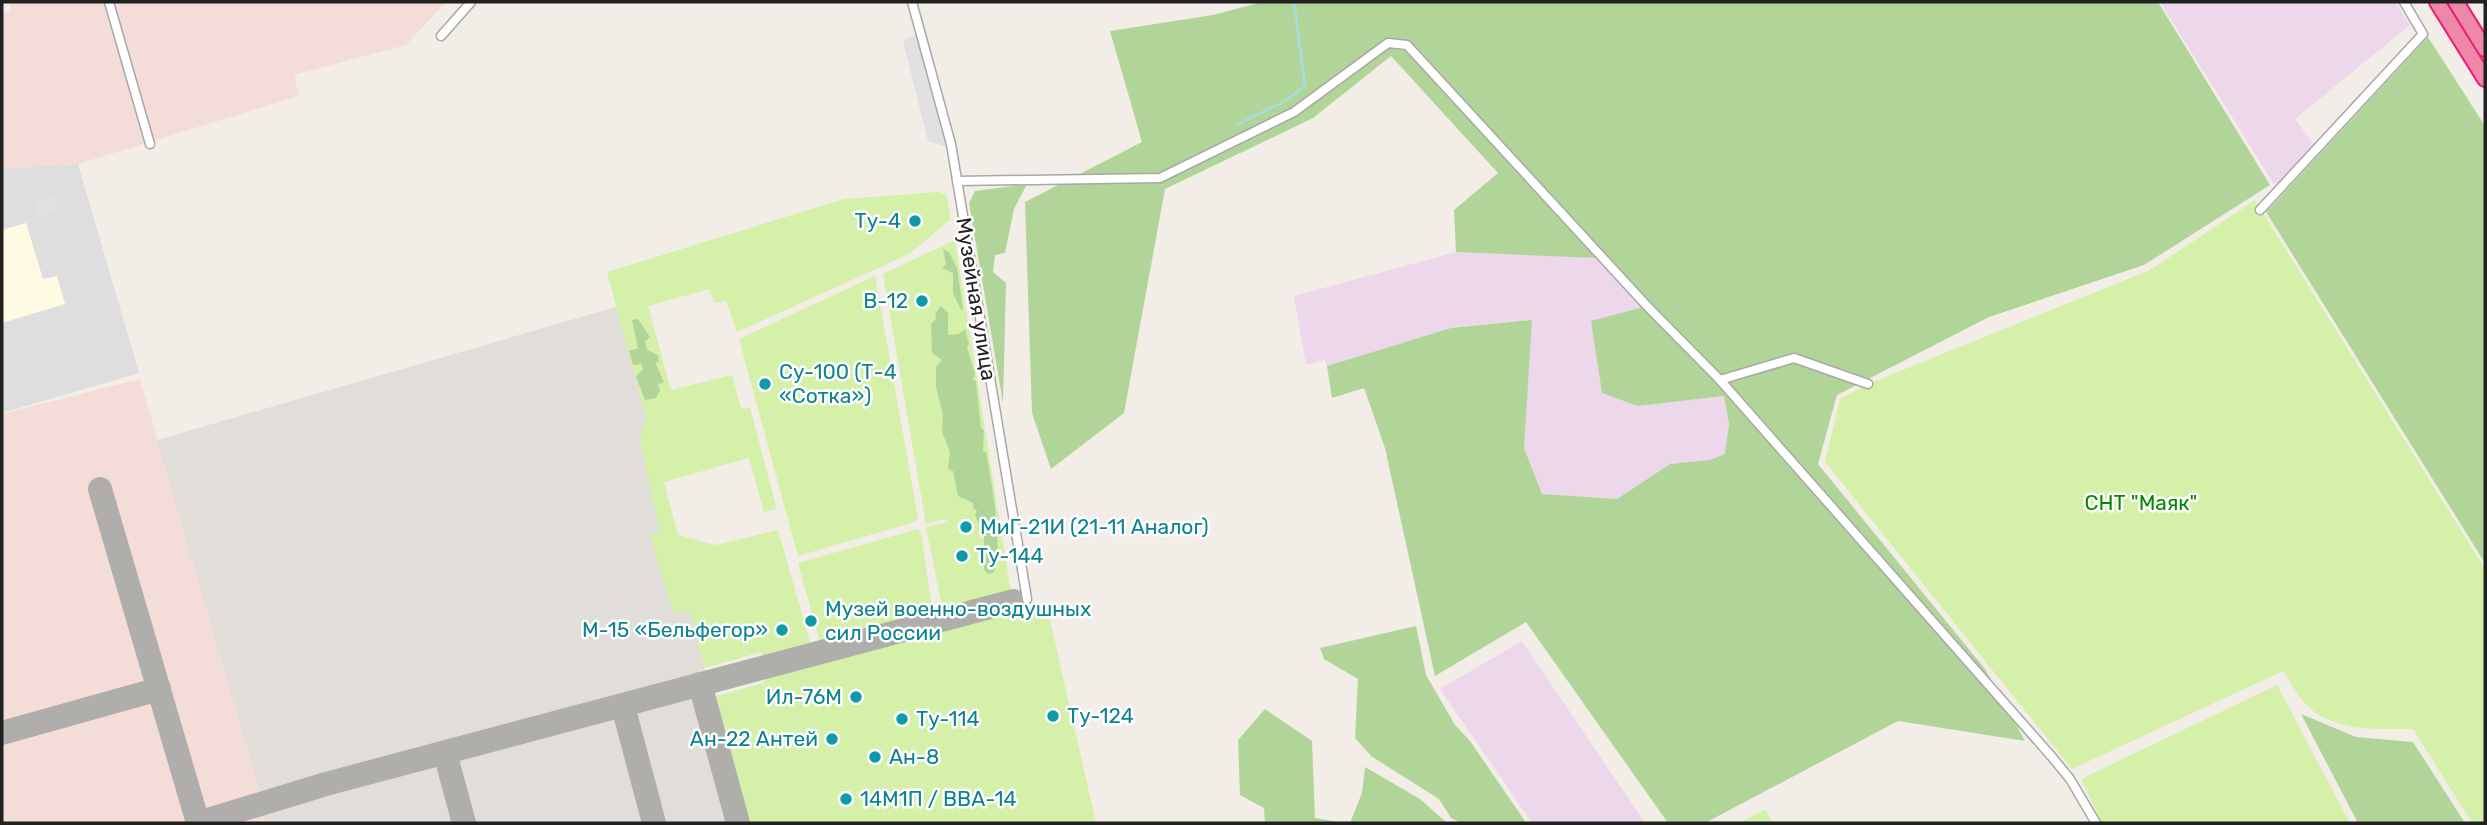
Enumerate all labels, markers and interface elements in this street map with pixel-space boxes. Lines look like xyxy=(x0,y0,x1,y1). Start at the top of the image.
place label: Ту-4 xyxy=(855,208,901,233)
marker: Ту-4 xyxy=(907,213,923,229)
street label: Музейная улица xyxy=(951,216,1002,382)
place label: В-12 xyxy=(863,288,908,313)
marker: В-12 xyxy=(914,293,930,309)
place label: Су-100 (Т-4 «Сотка») xyxy=(779,359,897,408)
marker: Су-100 (Т-4 «Сотка») xyxy=(757,376,773,392)
park label: СНТ "Маяк" xyxy=(2085,490,2197,515)
place label: МиГ-21И (21-11 Аналог) xyxy=(980,514,1209,539)
marker: МиГ-21И (21-11 Аналог) xyxy=(958,519,974,535)
place label: Ту-144 xyxy=(976,543,1044,568)
marker: Ту-144 xyxy=(954,548,970,564)
place label: Музей военно-воздушных сил России xyxy=(825,596,1091,645)
marker: Музей военно-воздушных сил России xyxy=(803,613,819,629)
place label: М-15 «Бельфегор» xyxy=(582,617,768,642)
marker: М-15 «Бельфегор» xyxy=(774,622,790,638)
place label: Ил-76М xyxy=(766,684,842,709)
marker: Ил-76М xyxy=(848,689,864,705)
place label: Ту-124 xyxy=(1067,703,1134,728)
place label: Ту-114 xyxy=(916,706,980,731)
marker: Ту-124 xyxy=(1045,708,1061,724)
marker: Ту-114 xyxy=(894,711,910,727)
place label: Ан-22 Антей xyxy=(690,726,818,751)
marker: Ан-22 Антей xyxy=(824,731,840,747)
place label: Ан-8 xyxy=(889,744,939,769)
marker: Ан-8 xyxy=(867,749,883,765)
place label: 14М1П / ВВА-14 xyxy=(860,786,1017,811)
marker: 14М1П / ВВА-14 xyxy=(838,791,854,807)

